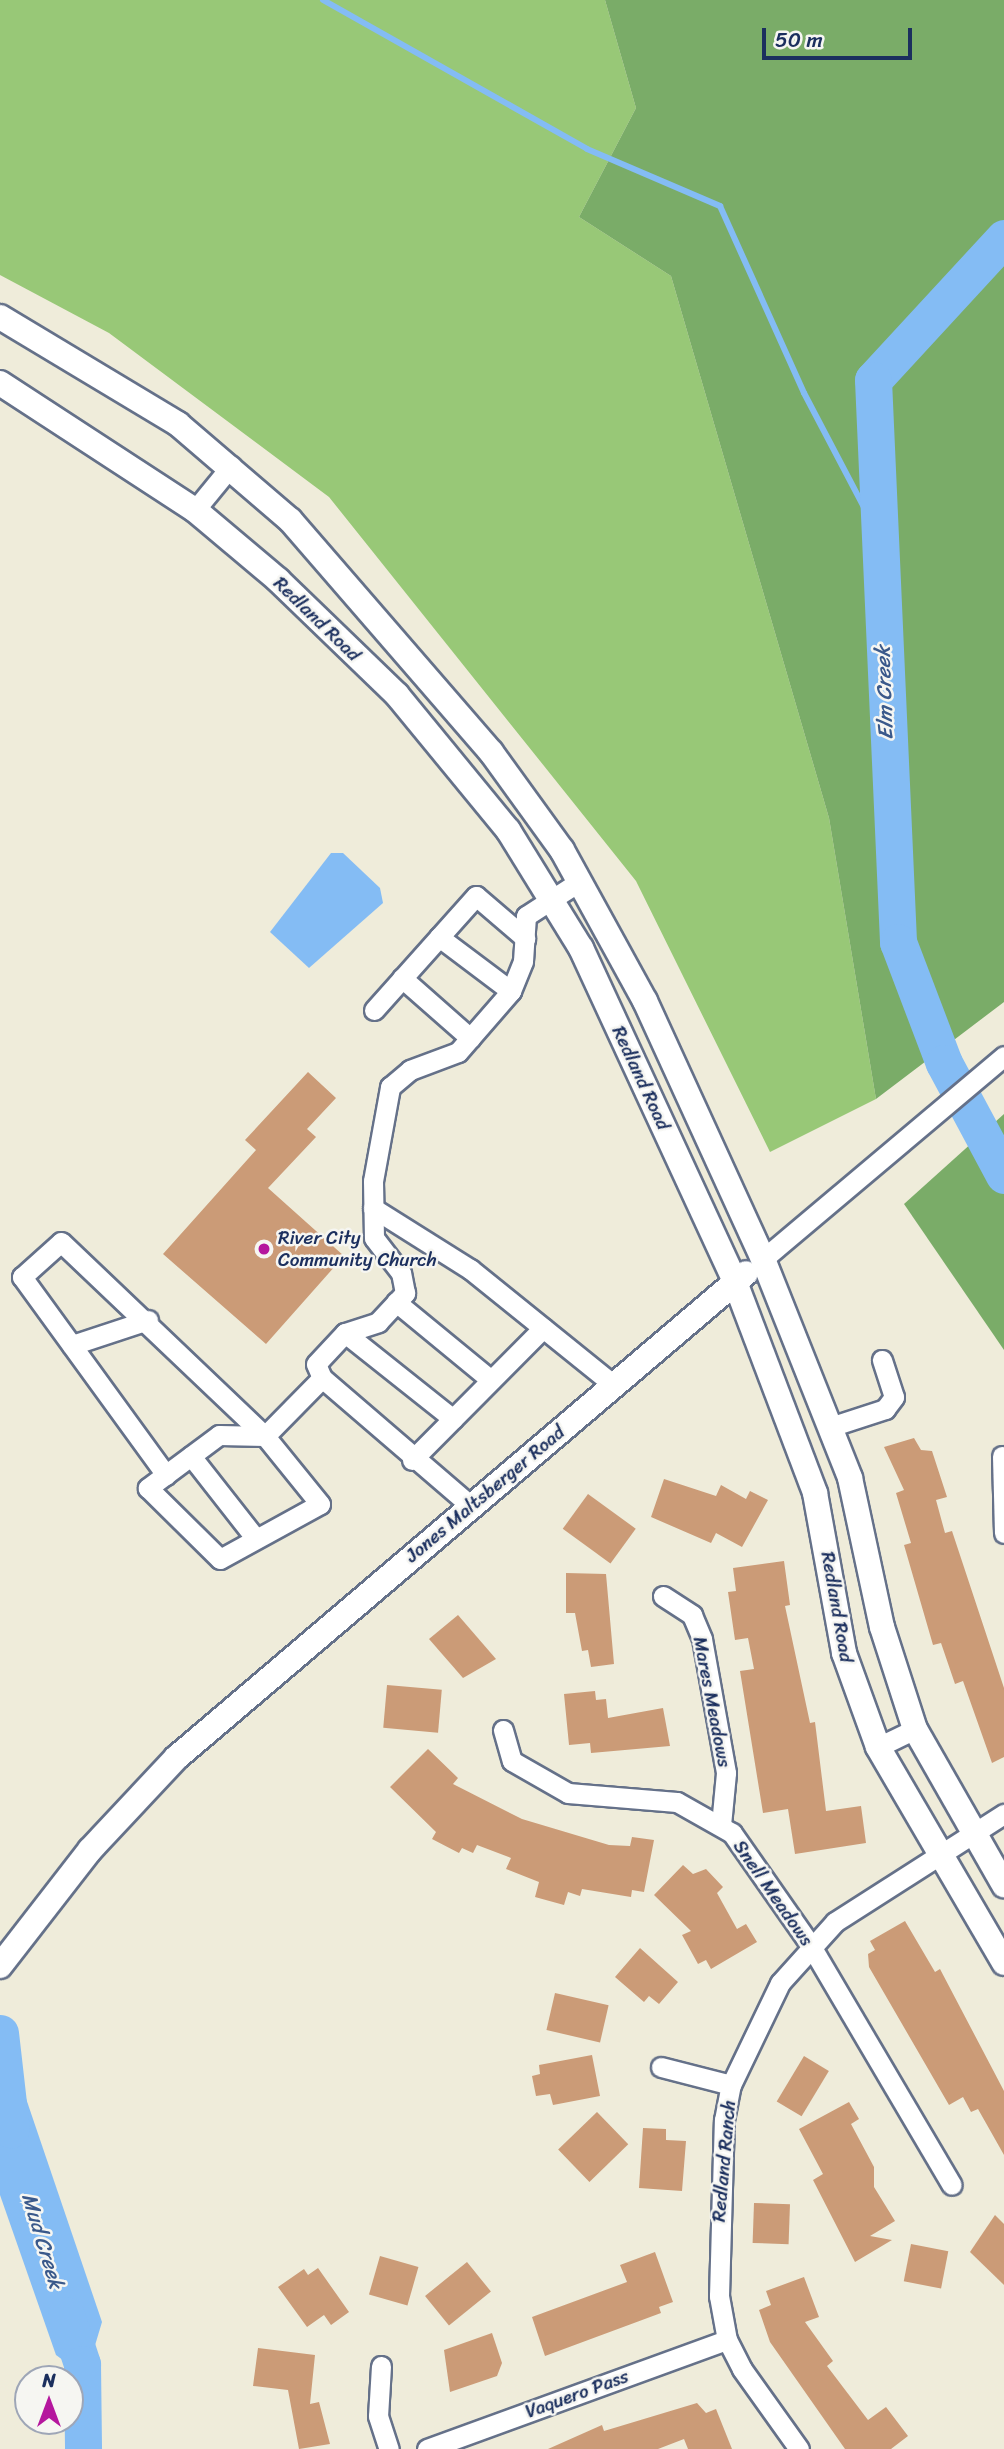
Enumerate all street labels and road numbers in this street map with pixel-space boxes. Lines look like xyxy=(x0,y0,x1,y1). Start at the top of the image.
street label: Redland Road xyxy=(269,572,365,666)
street label: Redland Road xyxy=(607,1022,675,1134)
street label: Jones Maltsberger Road xyxy=(401,1421,569,1567)
street label: Redland Road xyxy=(816,1550,858,1664)
street label: Mares Meadows xyxy=(688,1635,736,1769)
street label: Snell Meadows xyxy=(728,1836,818,1950)
street label: Redland Ranch xyxy=(707,2099,741,2223)
street label: Vaquero Pass xyxy=(522,2365,632,2423)

